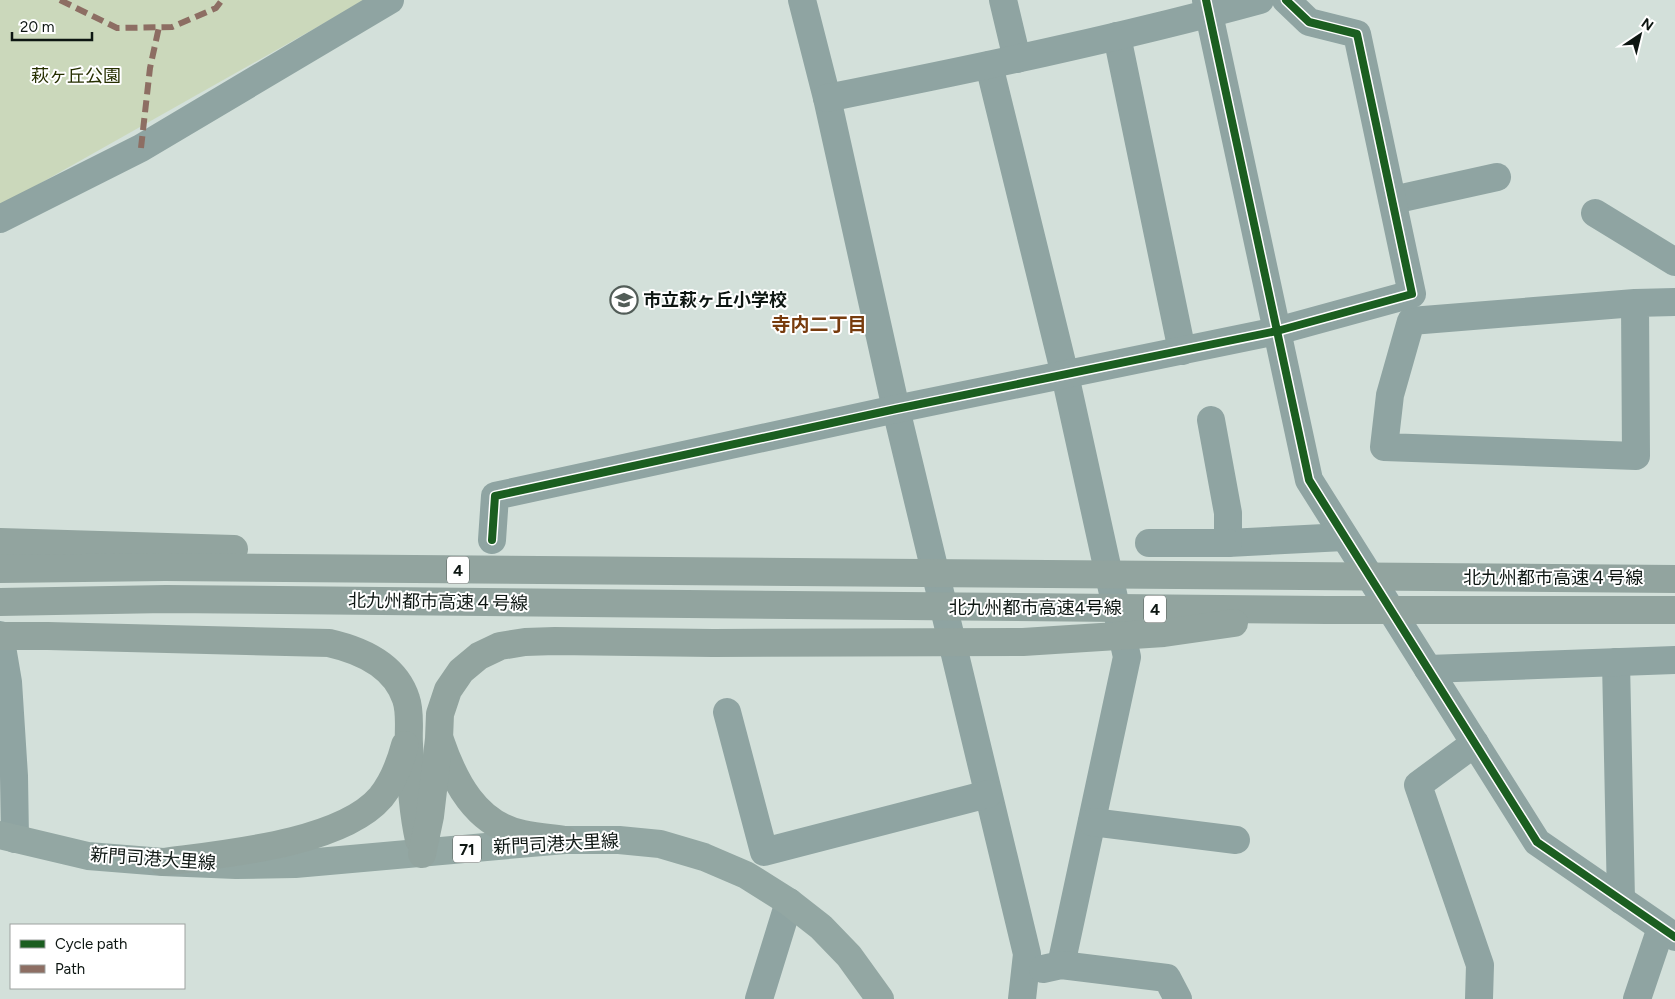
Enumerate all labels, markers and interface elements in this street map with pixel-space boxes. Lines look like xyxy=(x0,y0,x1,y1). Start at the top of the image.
scale bar xyxy=(12,10,92,42)
north arrow xyxy=(1615,10,1665,60)
text: N xyxy=(1638,15,1656,35)
text: 20 m xyxy=(20,18,54,36)
park label: 萩ヶ丘公園 xyxy=(31,65,121,87)
school or university icon: 市立萩ヶ丘小学校 xyxy=(609,285,639,315)
place label: 市立萩ヶ丘小学校 xyxy=(643,289,787,311)
district label: 寺内二丁目 xyxy=(771,313,867,336)
road number: 4 xyxy=(447,556,469,584)
street label: 北九州都市高速４号線 xyxy=(1463,567,1643,589)
street label: 北九州都市高速４号線 xyxy=(348,589,528,615)
road number: 4 xyxy=(1144,596,1166,622)
street label: 北九州都市高速4号線 xyxy=(948,597,1122,619)
street label: 新門司港大里線 xyxy=(493,830,619,858)
road number: 71 xyxy=(453,836,481,862)
street label: 新門司港大里線 xyxy=(89,844,217,874)
legend xyxy=(10,924,185,989)
text: Cycle path xyxy=(55,935,127,953)
text: Path xyxy=(55,960,85,978)

